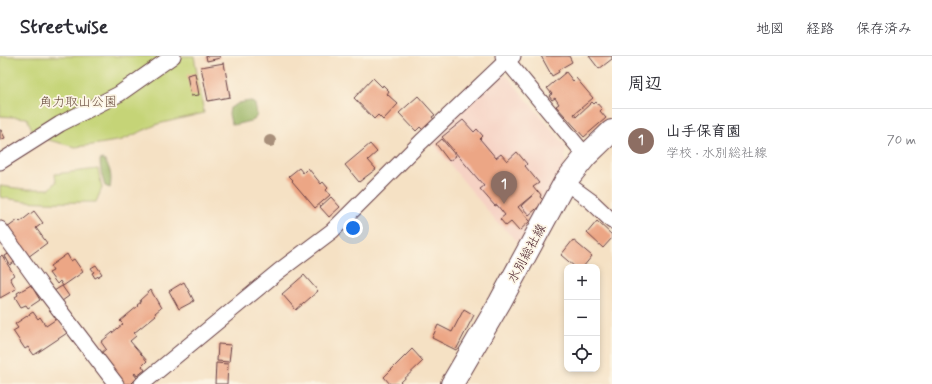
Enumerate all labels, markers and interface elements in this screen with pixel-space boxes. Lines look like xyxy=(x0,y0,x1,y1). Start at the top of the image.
text: Streetwise xyxy=(20,15,108,40)
text: 地図 xyxy=(756,20,784,38)
text: 経路 xyxy=(806,20,834,38)
text: 保存済み xyxy=(856,20,912,38)
text: 周辺 xyxy=(628,73,662,95)
park label: 角力取山公園 xyxy=(39,94,117,111)
text: 山手保育園 xyxy=(666,122,741,142)
text: 1 xyxy=(638,132,644,149)
text: 70 m xyxy=(887,132,916,149)
text: 学校 · 水別総社線 xyxy=(666,145,767,162)
pin: 1 xyxy=(491,171,517,204)
your location xyxy=(343,218,363,238)
street label: 水別総社線 xyxy=(504,220,551,286)
map controls xyxy=(564,264,600,372)
button: + xyxy=(564,264,600,300)
button: − xyxy=(564,300,600,336)
button: locate xyxy=(564,336,600,372)

